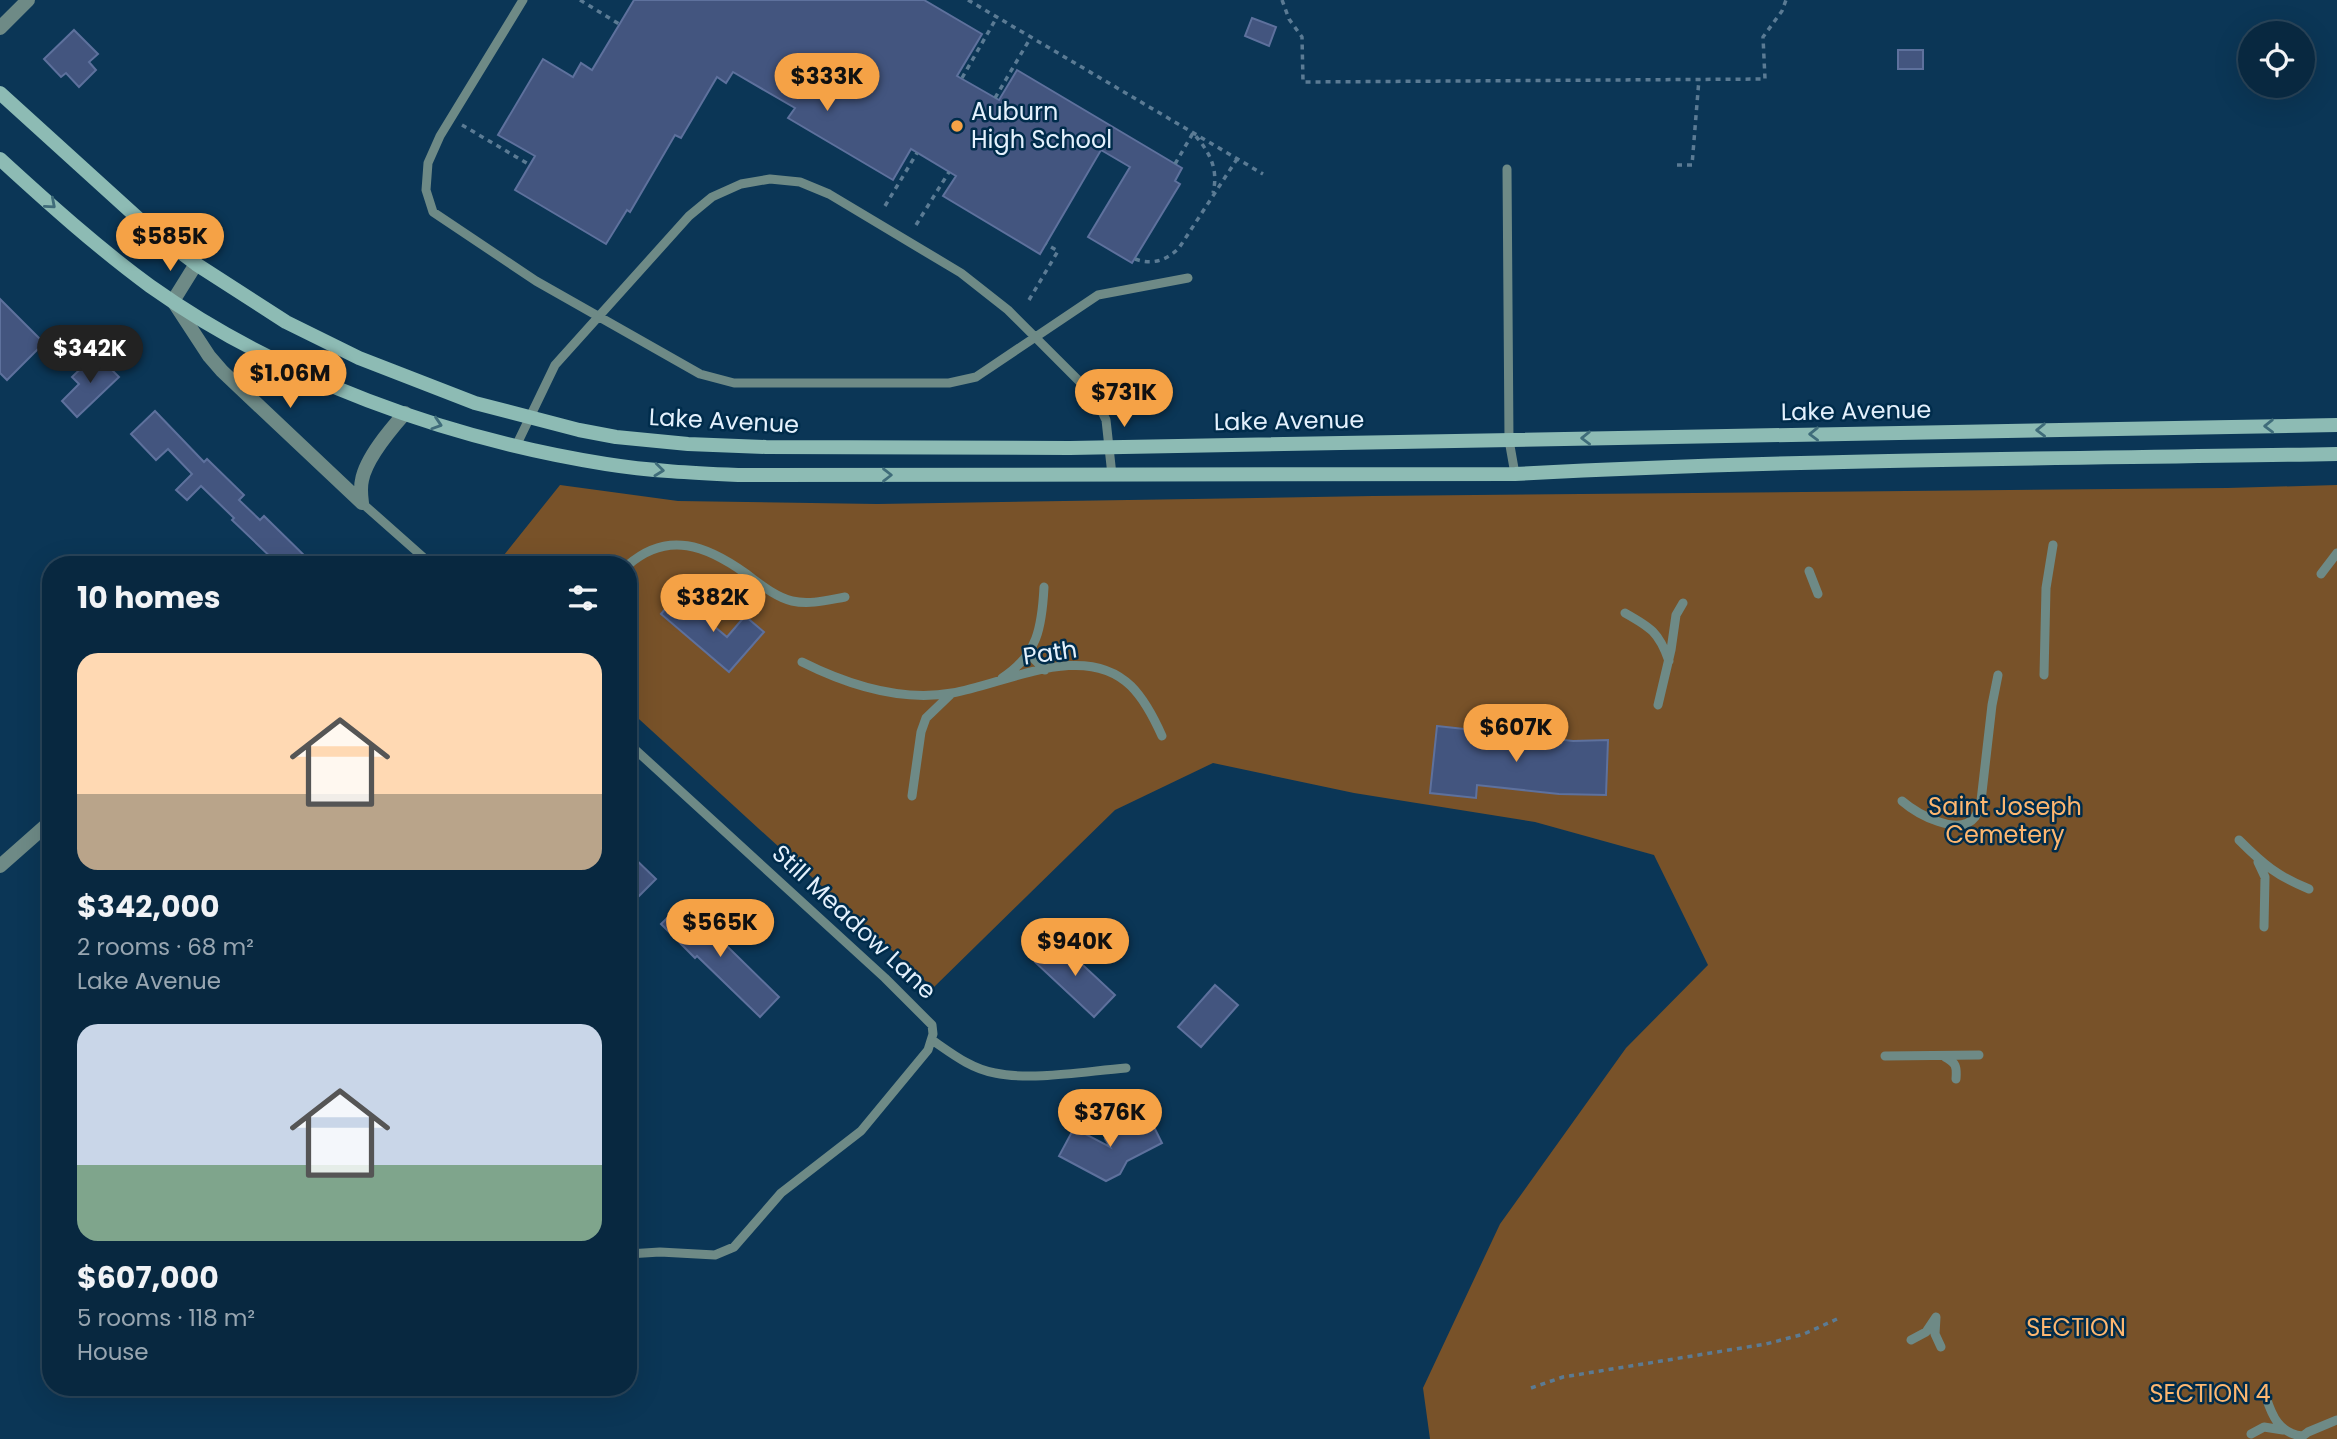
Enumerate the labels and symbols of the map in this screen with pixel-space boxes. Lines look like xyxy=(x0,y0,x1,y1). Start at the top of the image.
pin: $333K xyxy=(778,54,876,113)
place label: Auburn High School xyxy=(971,95,1112,156)
marker: Auburn High School xyxy=(949,118,965,134)
one-way arrow xyxy=(43,196,56,208)
pin: $585K xyxy=(121,214,219,273)
pin: $342K xyxy=(41,326,139,385)
pin: $1.06M xyxy=(233,350,347,410)
pin: $731K xyxy=(1075,370,1173,429)
street label: Lake Avenue xyxy=(1781,393,1931,428)
street label: Lake Avenue xyxy=(648,400,800,441)
street label: Lake Avenue xyxy=(1214,403,1364,438)
one-way arrow xyxy=(431,415,443,430)
one-way arrow xyxy=(2263,418,2274,434)
one-way arrow xyxy=(2036,422,2046,438)
one-way arrow xyxy=(1808,426,1819,442)
one-way arrow xyxy=(1581,430,1591,446)
one-way arrow xyxy=(653,463,665,478)
one-way arrow xyxy=(882,467,892,483)
pin: $382K xyxy=(664,574,762,634)
street label: Path xyxy=(1021,632,1079,673)
pin: $607K xyxy=(1467,704,1565,764)
park label: Saint Joseph Cemetery xyxy=(1928,790,2082,851)
street label: Still Meadow Lane xyxy=(765,837,944,1006)
pin: $565K xyxy=(671,900,769,959)
pin: $940K xyxy=(1026,918,1124,978)
pin: $376K xyxy=(1061,1090,1159,1149)
park label: SECTION xyxy=(2026,1311,2126,1344)
park label: SECTION 4 xyxy=(2149,1377,2271,1410)

